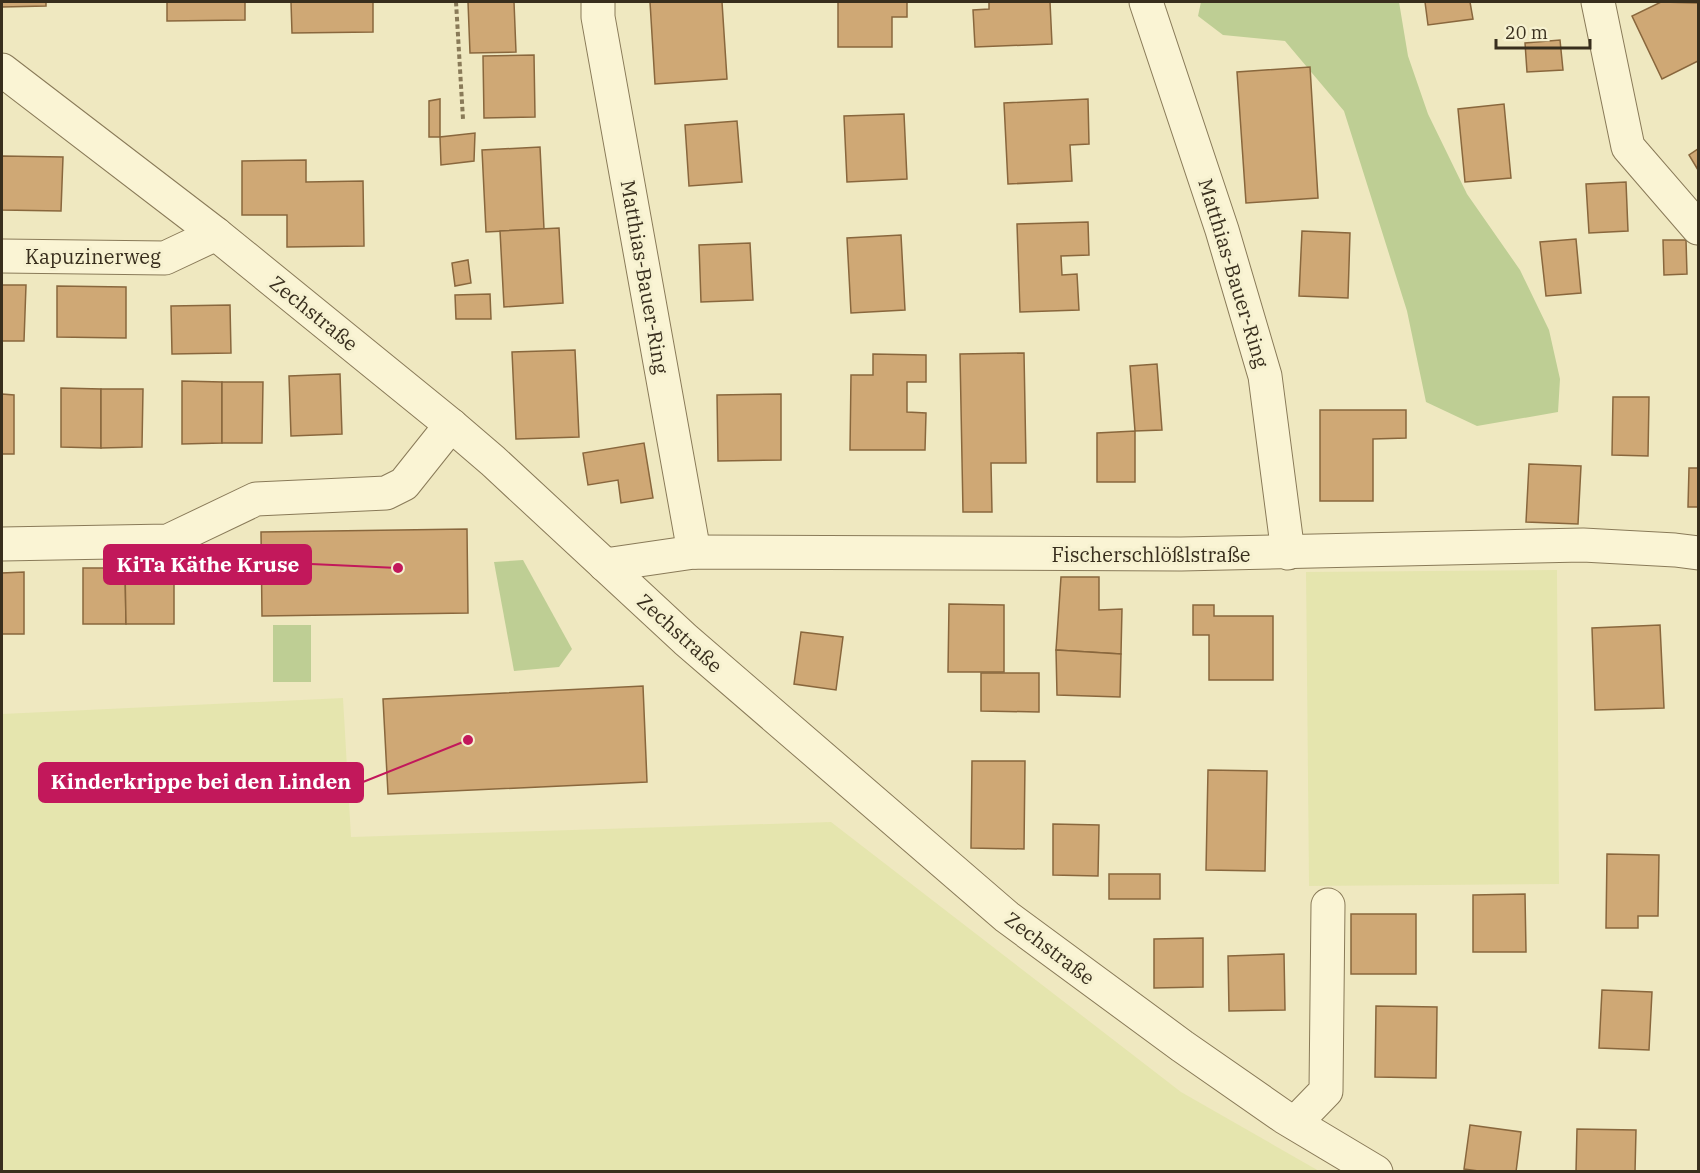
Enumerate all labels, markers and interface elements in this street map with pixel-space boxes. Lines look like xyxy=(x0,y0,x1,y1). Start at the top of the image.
scale bar xyxy=(1496,12,1590,50)
text: 20 m xyxy=(1505,21,1548,44)
street label: Matthias-Bauer-Ring xyxy=(1192,175,1276,371)
street label: Matthias-Bauer-Ring xyxy=(615,178,675,376)
street label: Kapuzinerweg xyxy=(25,243,161,270)
street label: Zechstraße xyxy=(264,269,364,357)
street label: Fischerschlößlstraße xyxy=(1051,541,1251,568)
callout: KiTa Käthe Kruse xyxy=(104,545,311,584)
text: KiTa Käthe Kruse xyxy=(117,550,300,578)
street label: Zechstraße xyxy=(632,587,728,679)
callout: Kinderkrippe bei den Linden xyxy=(39,763,363,802)
text: Kinderkrippe bei den Linden xyxy=(51,767,351,795)
street label: Zechstraße xyxy=(999,905,1101,991)

